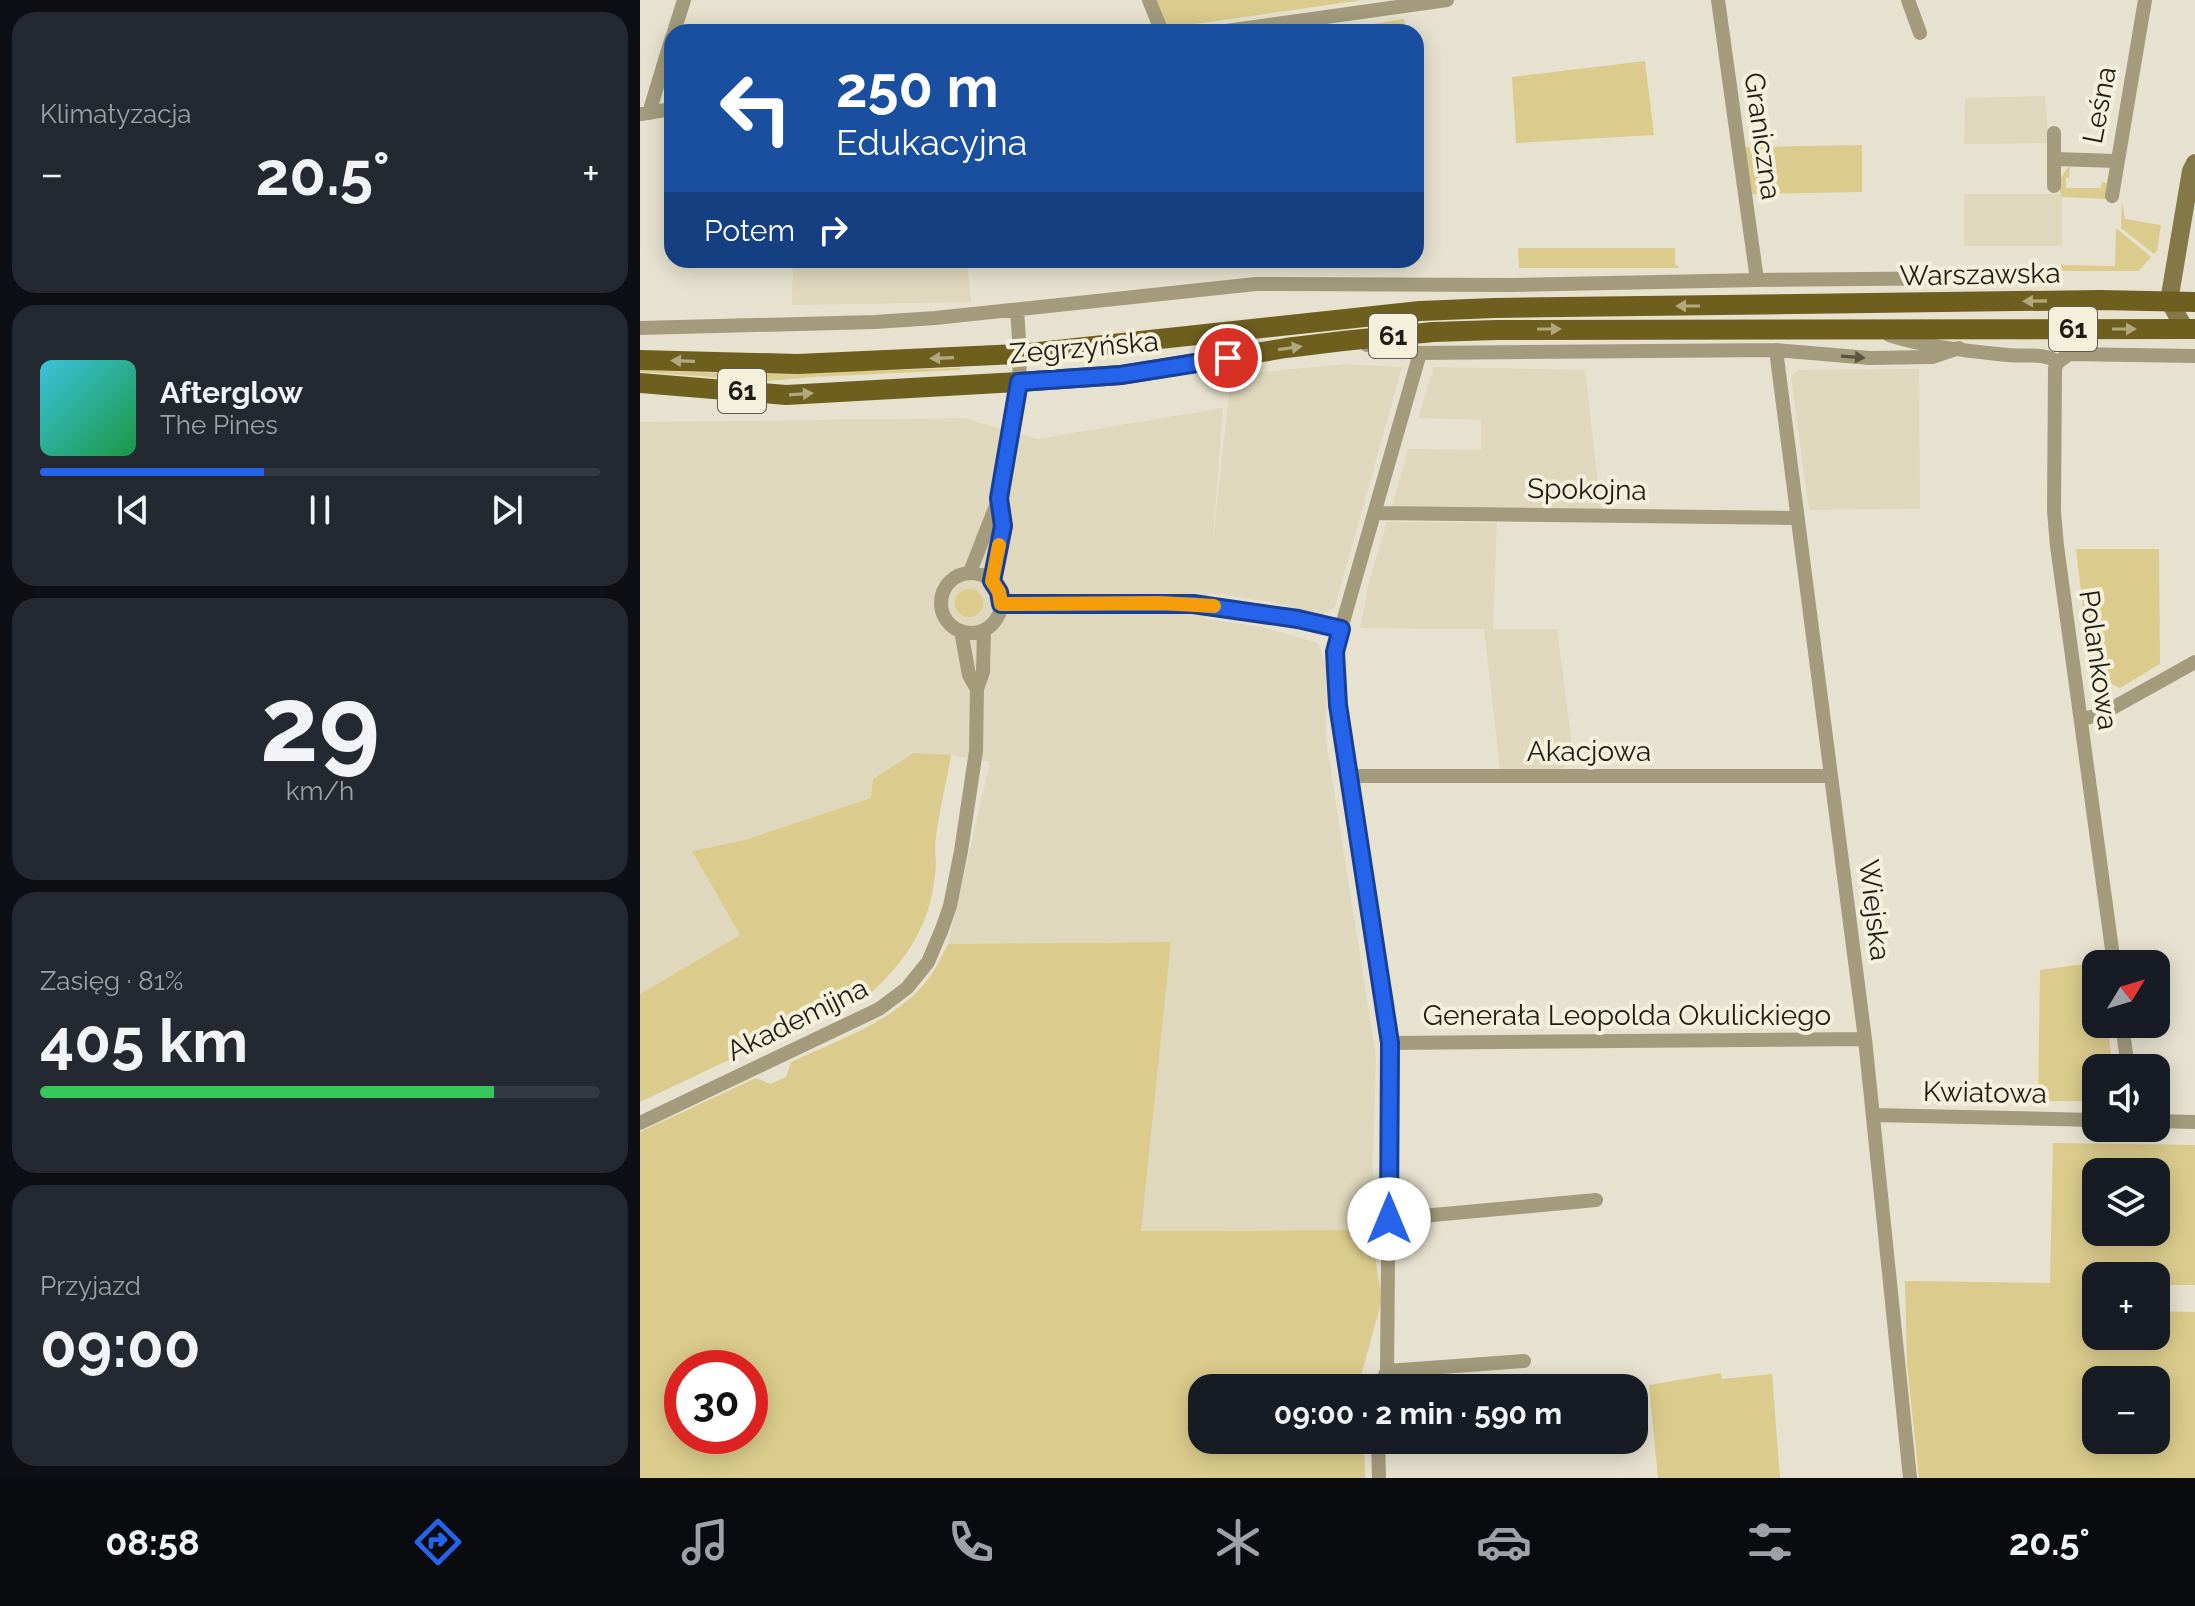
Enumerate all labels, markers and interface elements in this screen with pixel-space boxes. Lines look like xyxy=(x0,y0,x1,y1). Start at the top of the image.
text: 250 m xyxy=(836,54,999,120)
icon: left xyxy=(704,56,808,160)
street label: Leśna xyxy=(2076,64,2123,146)
street label: Graniczna xyxy=(1737,70,1788,202)
text: Klimatyzacja xyxy=(40,99,191,129)
text: Edukacyjna xyxy=(836,121,1027,163)
text: 20.5° xyxy=(255,139,390,209)
text: − xyxy=(40,148,64,199)
text: + xyxy=(582,148,600,199)
icon: right xyxy=(811,208,855,252)
text: Potem xyxy=(704,213,795,248)
street label: Warszawska xyxy=(1899,257,2061,292)
one-way arrow xyxy=(2022,295,2047,308)
one-way arrow xyxy=(1675,300,1700,312)
road number: 61 xyxy=(2049,307,2097,351)
road number: 61 xyxy=(1369,314,1417,358)
one-way arrow xyxy=(1537,323,1562,336)
one-way arrow xyxy=(2112,323,2137,335)
pin xyxy=(1194,324,1262,392)
street label: Zegrzyńska xyxy=(1008,325,1160,370)
icon: arrive xyxy=(1206,336,1250,380)
one-way arrow xyxy=(1278,341,1303,354)
one-way arrow xyxy=(1841,351,1866,364)
one-way arrow xyxy=(929,352,955,365)
one-way arrow xyxy=(670,355,695,367)
road number: 61 xyxy=(718,369,766,413)
text: Afterglow xyxy=(160,375,303,410)
one-way arrow xyxy=(789,387,814,400)
text: The Pines xyxy=(160,410,278,440)
street label: Spokojna xyxy=(1527,472,1647,507)
icon: previous xyxy=(111,488,155,532)
icon: pause xyxy=(298,488,342,532)
icon: next xyxy=(485,488,529,532)
street label: Polankowa xyxy=(2072,588,2125,732)
text: 29 xyxy=(260,663,380,785)
street label: Akacjowa xyxy=(1527,735,1651,768)
text: km/h xyxy=(286,776,354,806)
street label: Wiejska xyxy=(1852,858,1897,963)
north arrow xyxy=(2082,950,2170,1038)
map controls xyxy=(2082,950,2170,1454)
text: Zasięg · 81% xyxy=(40,966,183,996)
street label: Akademijna xyxy=(721,971,873,1068)
street label: Generała Leopolda Okulickiego xyxy=(1423,999,1831,1032)
text: 405 km xyxy=(40,1006,248,1076)
button: sound xyxy=(2082,1054,2170,1142)
street label: Kwiatowa xyxy=(1923,1075,2047,1110)
button: layers xyxy=(2082,1158,2170,1246)
position arrow xyxy=(1347,1177,1431,1261)
button: + xyxy=(2082,1262,2170,1350)
text: Przyjazd xyxy=(40,1271,141,1301)
text: 09:00 xyxy=(40,1311,201,1381)
speed limit sign: 30 xyxy=(664,1350,768,1454)
button: − xyxy=(2082,1366,2170,1454)
text: 09:00 · 2 min · 590 m xyxy=(1274,1396,1562,1431)
icon: directions xyxy=(410,1514,466,1570)
icon: music xyxy=(677,1514,733,1570)
icon: phone xyxy=(943,1514,999,1570)
icon: climate xyxy=(1210,1514,1266,1570)
icon: car xyxy=(1476,1514,1532,1570)
icon: filters xyxy=(1742,1514,1798,1570)
text: 08:58 xyxy=(105,1521,200,1563)
text: 20.5° xyxy=(2009,1521,2090,1563)

